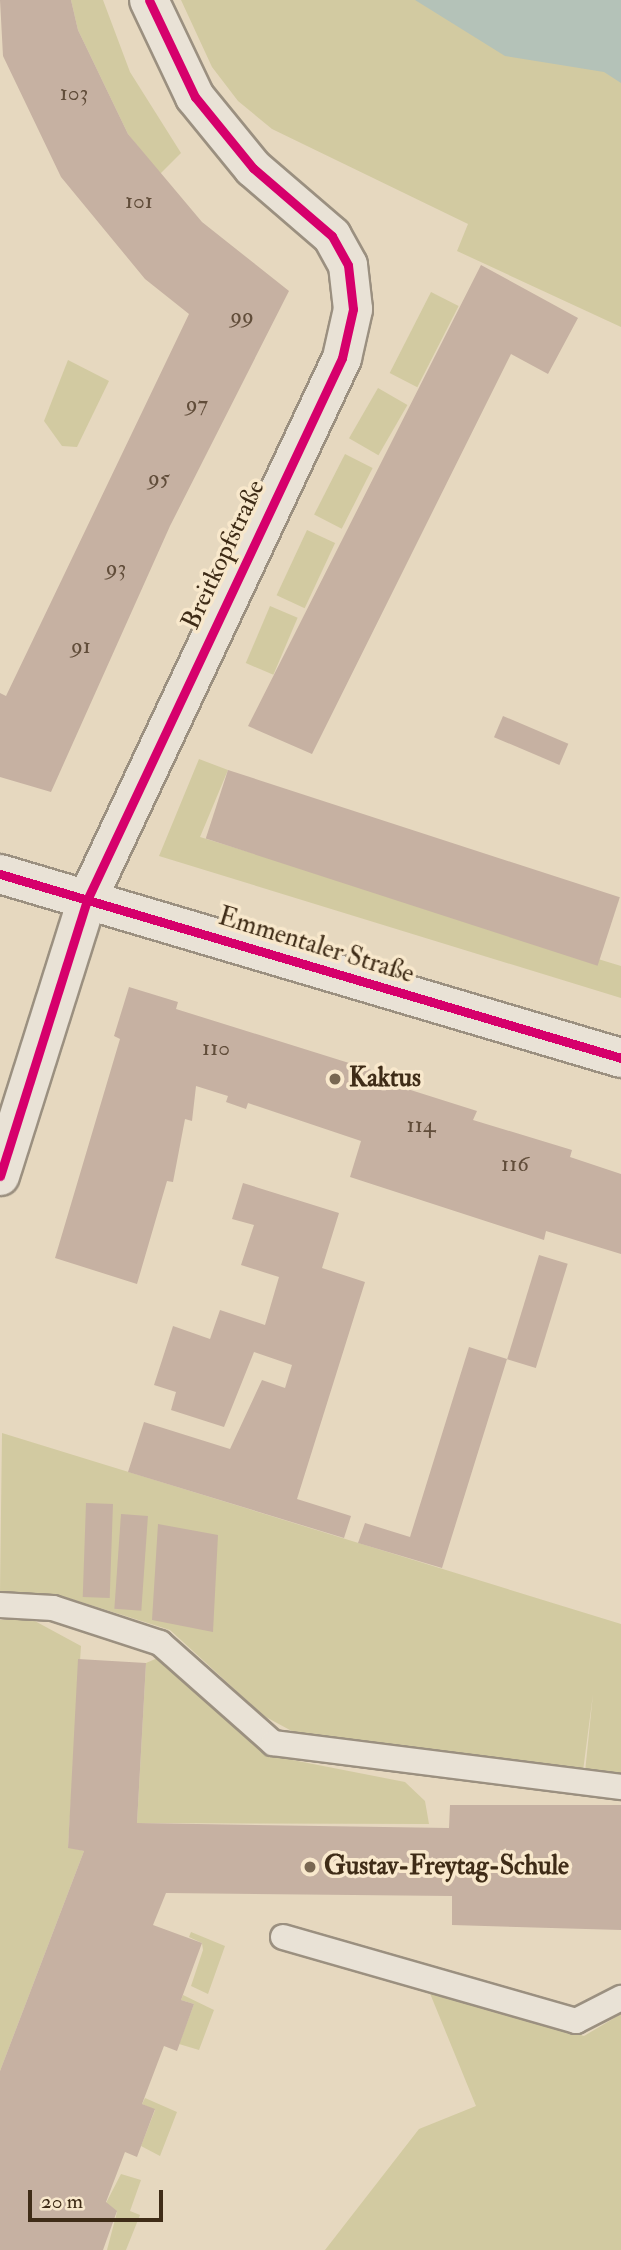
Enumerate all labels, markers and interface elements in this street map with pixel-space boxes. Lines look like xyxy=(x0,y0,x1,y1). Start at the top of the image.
house number: 103 xyxy=(60,79,88,107)
house number: 101 xyxy=(125,187,153,215)
house number: 99 xyxy=(230,302,254,330)
house number: 97 xyxy=(186,390,208,418)
house number: 95 xyxy=(148,464,170,492)
street label: Breitkopfstraße xyxy=(176,475,272,635)
house number: 93 xyxy=(106,554,126,582)
house number: 91 xyxy=(71,632,91,660)
street label: Emmentaler Straße xyxy=(214,901,418,991)
house number: 110 xyxy=(202,1034,230,1062)
place label: Kaktus xyxy=(349,1063,421,1095)
marker: Kaktus xyxy=(327,1071,343,1087)
house number: 114 xyxy=(407,1111,435,1139)
house number: 116 xyxy=(501,1150,529,1178)
place label: Gustav-Freytag-Schule xyxy=(324,1851,569,1883)
marker: Gustav-Freytag-Schule xyxy=(302,1859,318,1875)
scale bar xyxy=(32,2176,166,2220)
text: 20 m xyxy=(41,2188,83,2215)

